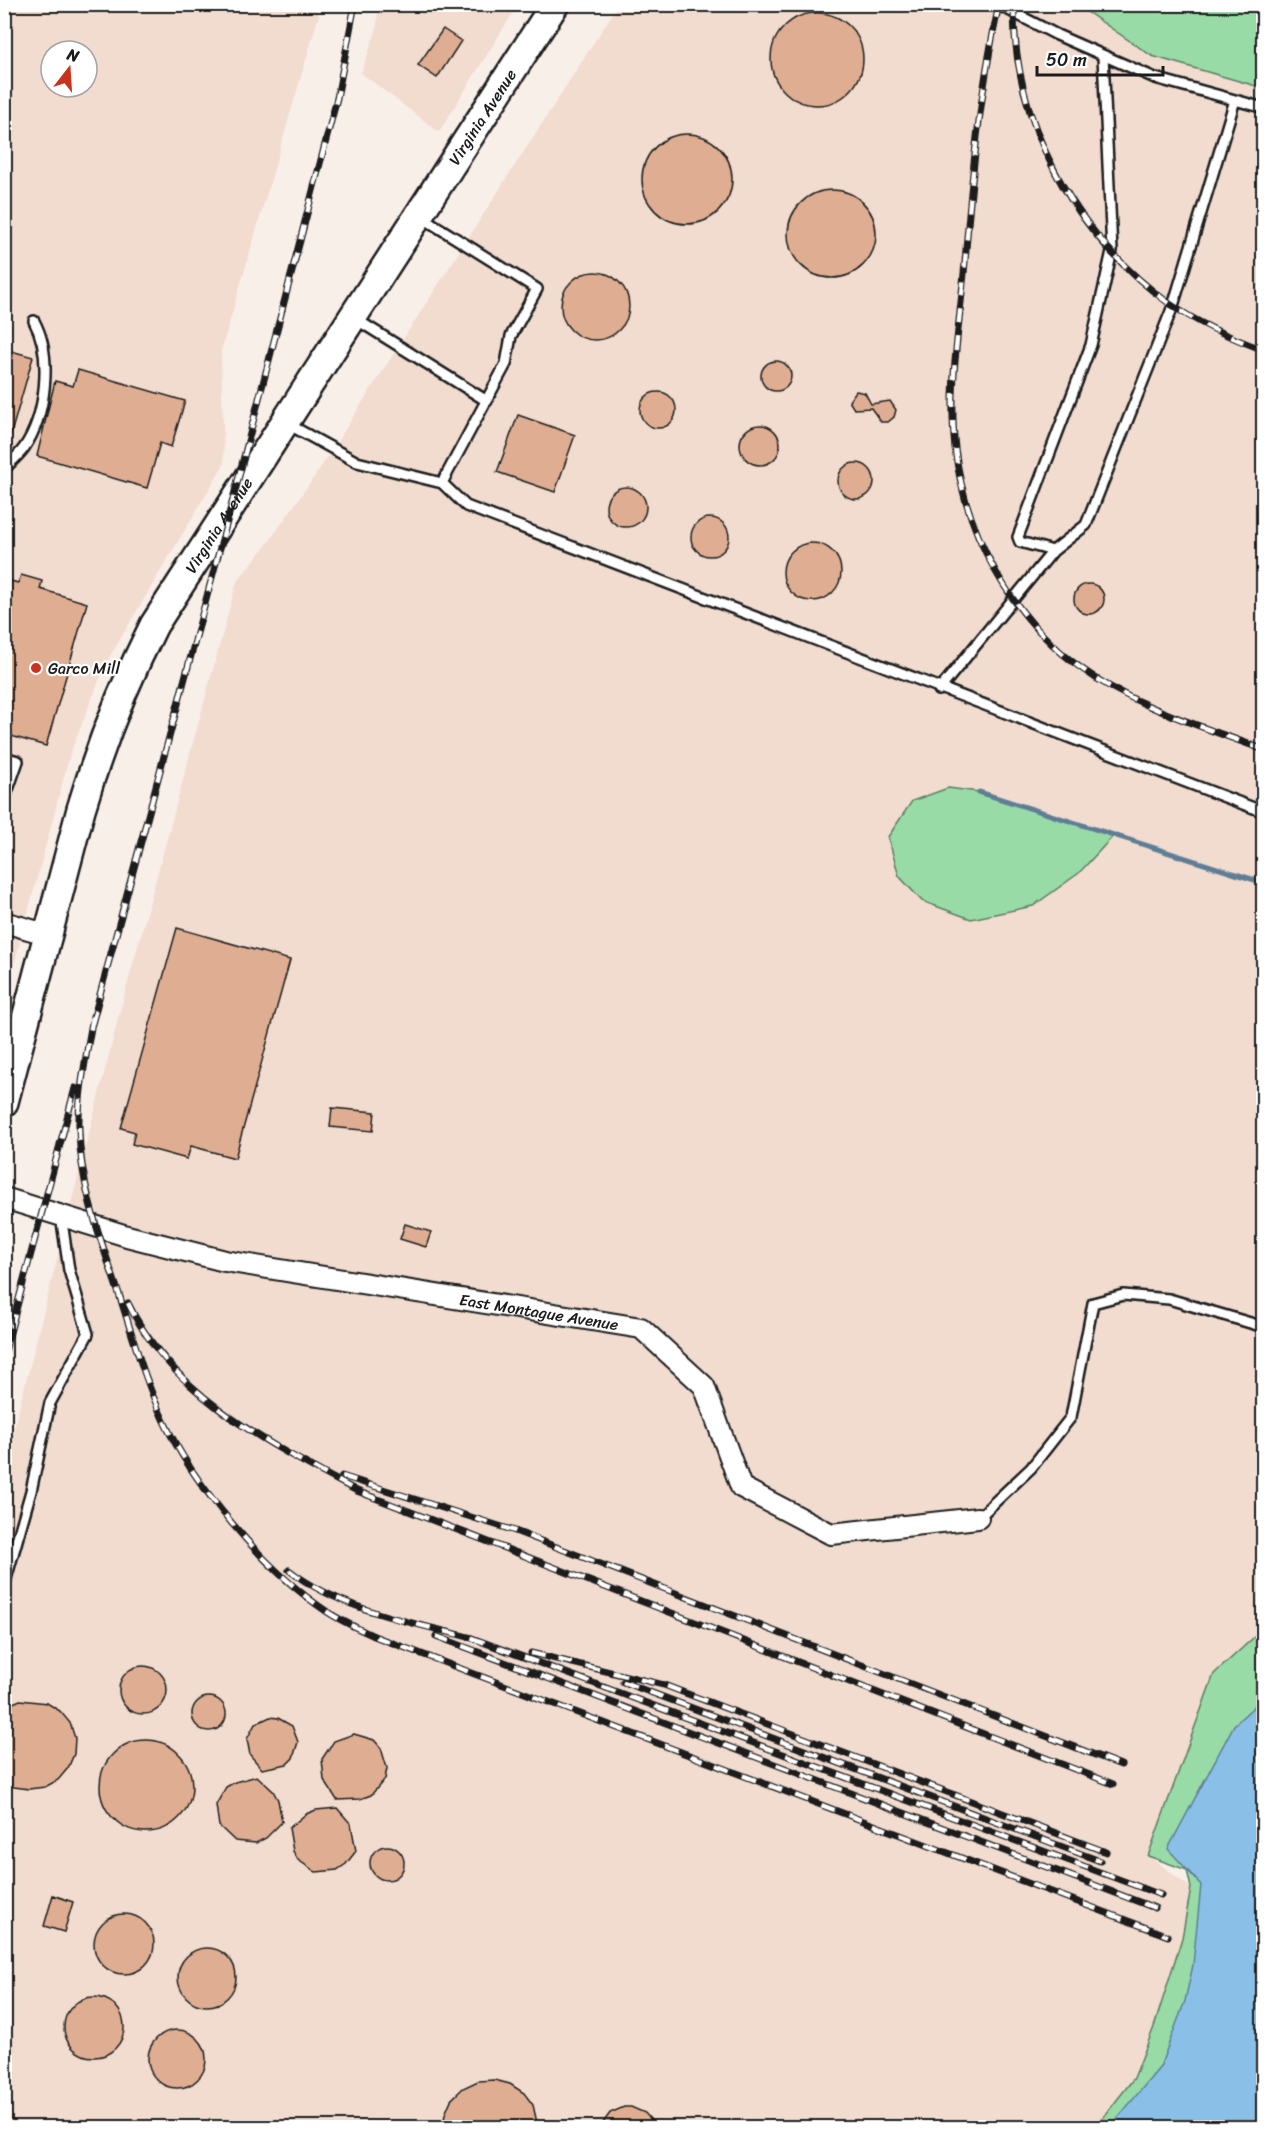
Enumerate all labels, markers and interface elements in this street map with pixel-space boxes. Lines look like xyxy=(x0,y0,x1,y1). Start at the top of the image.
north arrow xyxy=(39,39,99,99)
text: N xyxy=(63,39,84,71)
scale bar xyxy=(1037,39,1163,77)
text: 50 m xyxy=(1046,44,1087,76)
street label: Virginia Avenue xyxy=(440,63,524,171)
street label: Virginia Avenue xyxy=(176,471,260,579)
place label: Garco Mill xyxy=(48,654,120,683)
marker: Garco Mill xyxy=(29,661,43,675)
street label: East Montague Avenue xyxy=(457,1284,621,1339)

